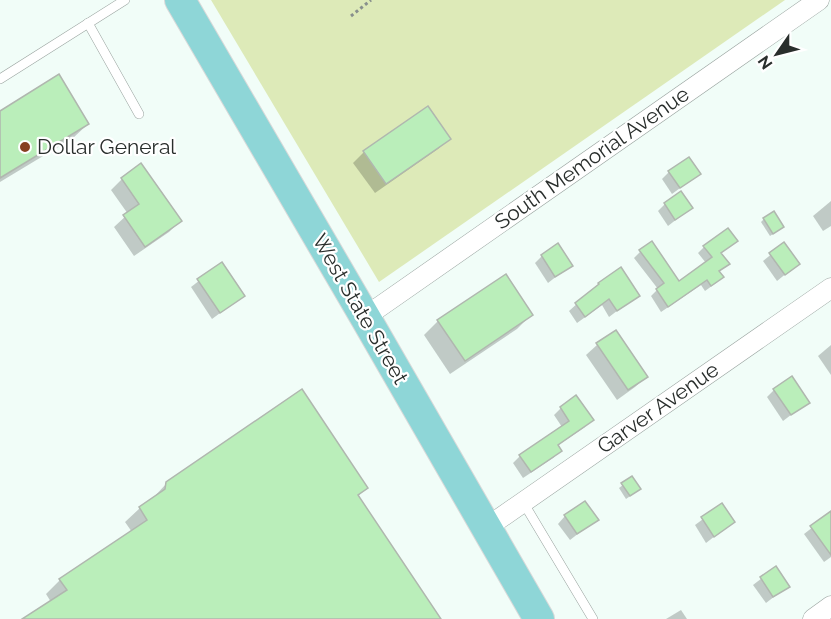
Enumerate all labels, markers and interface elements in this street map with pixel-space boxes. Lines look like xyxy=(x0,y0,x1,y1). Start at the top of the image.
north arrow xyxy=(747,24,807,84)
text: N xyxy=(754,52,776,73)
street label: South Memorial Avenue xyxy=(490,81,694,234)
place label: Dollar General xyxy=(37,134,176,159)
marker: Dollar General xyxy=(18,140,32,154)
street label: West State Street xyxy=(307,229,414,388)
street label: Garver Avenue xyxy=(592,357,723,459)

